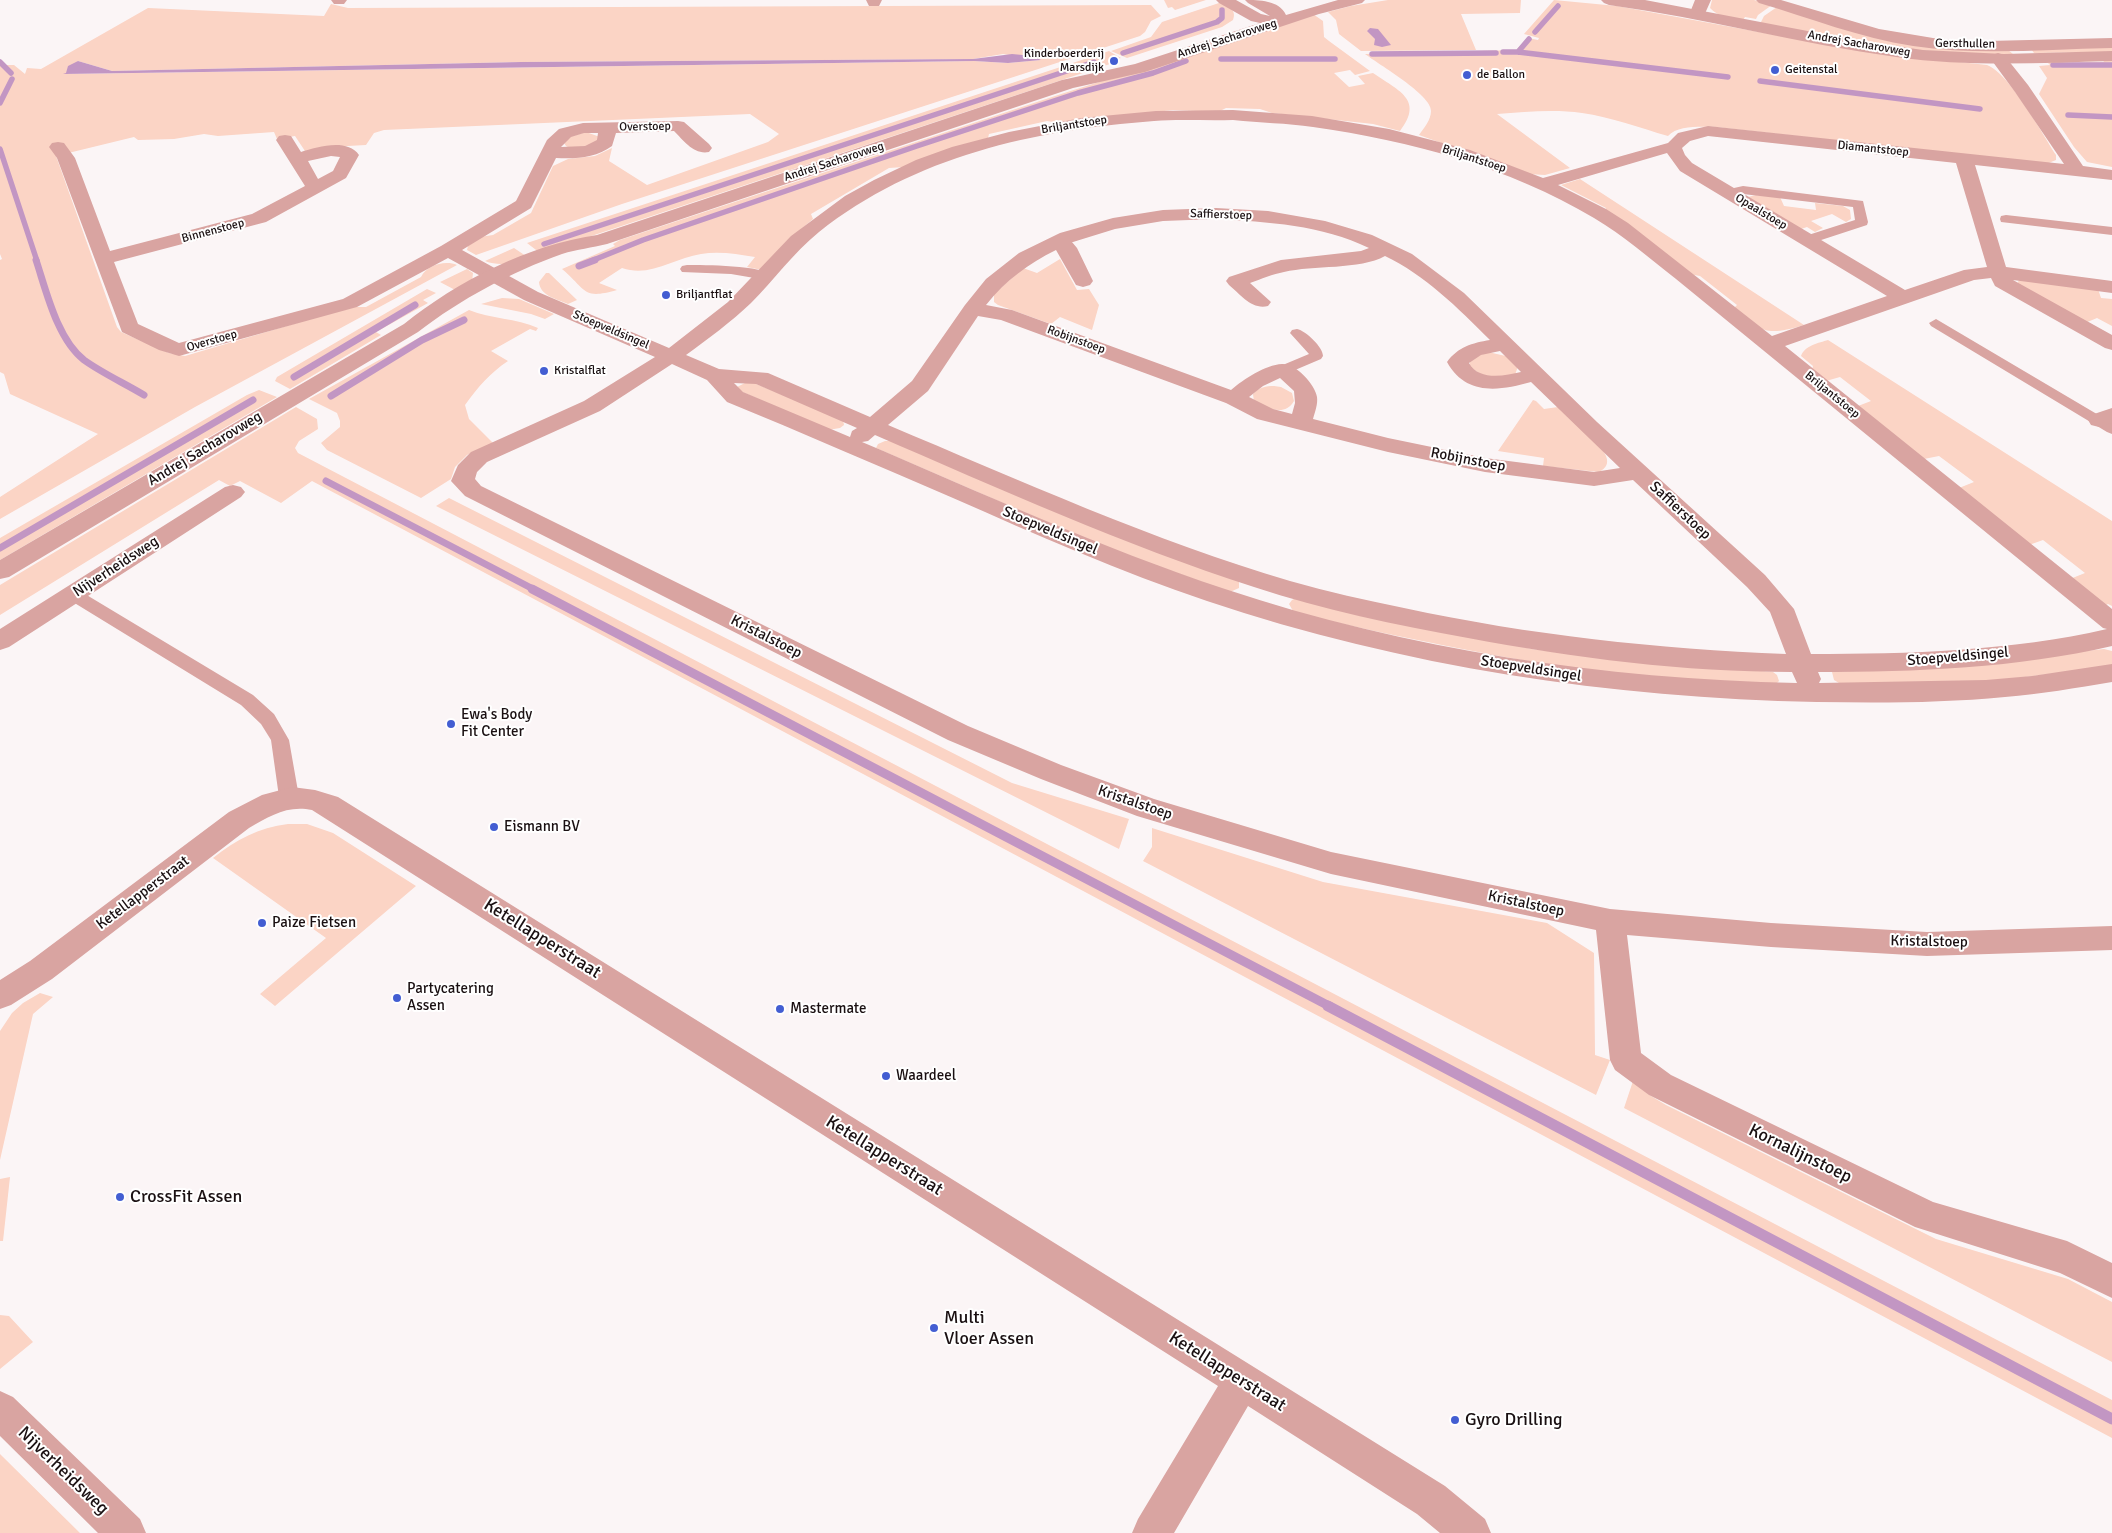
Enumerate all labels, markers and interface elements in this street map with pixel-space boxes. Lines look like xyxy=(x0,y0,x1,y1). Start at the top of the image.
street label: Andrej Sacharovweg xyxy=(1175,16,1279,62)
street label: Andrej Sacharovweg xyxy=(1807,28,1911,60)
street label: Gersthullen xyxy=(1935,36,1995,52)
place label: Kinderboerderij Marsdijk xyxy=(1024,47,1104,75)
marker: Kinderboerderij Marsdijk xyxy=(1108,55,1120,67)
place label: Geitenstal xyxy=(1785,63,1838,77)
marker: Geitenstal xyxy=(1769,64,1781,76)
place label: de Ballon xyxy=(1477,68,1525,82)
marker: de Ballon xyxy=(1461,69,1473,81)
street label: Briljantstoep xyxy=(1040,113,1108,137)
street label: Overstoep xyxy=(619,119,671,135)
street label: Diamantstoep xyxy=(1837,138,1909,160)
street label: Andrej Sacharovweg xyxy=(782,139,886,185)
street label: Briljantstoep xyxy=(1440,142,1508,176)
street label: Opaalstoep xyxy=(1732,191,1790,233)
street label: Saffierstoep xyxy=(1190,207,1252,223)
street label: Binnenstoep xyxy=(180,216,246,246)
place label: Briljantflat xyxy=(676,288,732,302)
marker: Briljantflat xyxy=(660,289,672,301)
street label: Stoepveldsingel xyxy=(571,307,651,353)
street label: Robijnstoep xyxy=(1045,323,1107,357)
street label: Overstoep xyxy=(185,327,239,355)
place label: Kristalflat xyxy=(554,364,606,378)
marker: Kristalflat xyxy=(538,365,550,377)
street label: Briljantstoep xyxy=(1802,368,1862,422)
street label: Andrej Sacharovweg xyxy=(145,408,265,490)
street label: Robijnstoep xyxy=(1429,444,1507,476)
street label: Saffierstoep xyxy=(1646,478,1714,544)
street label: Stoepveldsingel xyxy=(1000,503,1100,559)
street label: Nijverheidsweg xyxy=(70,533,162,601)
street label: Kristalstoep xyxy=(727,611,805,663)
street label: Stoepveldsingel xyxy=(1907,644,2009,670)
street label: Stoepveldsingel xyxy=(1479,652,1583,686)
place label: Ewa's Body Fit Center xyxy=(461,706,532,741)
marker: Ewa's Body Fit Center xyxy=(445,718,457,730)
street label: Kristalstoep xyxy=(1095,782,1175,824)
place label: Eismann BV xyxy=(504,818,580,836)
marker: Eismann BV xyxy=(488,821,500,833)
street label: Ketellapperstraat xyxy=(93,852,193,934)
street label: Kristalstoep xyxy=(1486,887,1566,921)
street label: Ketellapperstraat xyxy=(480,894,604,984)
place label: Paize Fietsen xyxy=(272,914,356,932)
marker: Paize Fietsen xyxy=(256,917,268,929)
street label: Kristalstoep xyxy=(1890,932,1968,952)
place label: Partycatering Assen xyxy=(407,980,494,1015)
marker: Partycatering Assen xyxy=(391,992,403,1004)
place label: Mastermate xyxy=(790,1000,866,1018)
marker: Mastermate xyxy=(774,1003,786,1015)
place label: Waardeel xyxy=(896,1067,956,1085)
marker: Waardeel xyxy=(880,1070,892,1082)
street label: Ketellapperstraat xyxy=(822,1111,946,1201)
street label: Kornalijnstoep xyxy=(1745,1120,1855,1188)
place label: CrossFit Assen xyxy=(130,1186,242,1208)
marker: CrossFit Assen xyxy=(114,1191,126,1203)
place label: Multi Vloer Assen xyxy=(944,1307,1034,1350)
marker: Multi Vloer Assen xyxy=(928,1322,940,1334)
street label: Ketellapperstraat xyxy=(1165,1327,1289,1417)
place label: Gyro Drilling xyxy=(1465,1409,1562,1431)
marker: Gyro Drilling xyxy=(1449,1414,1461,1426)
street label: Nijverheidsweg xyxy=(13,1422,113,1520)

